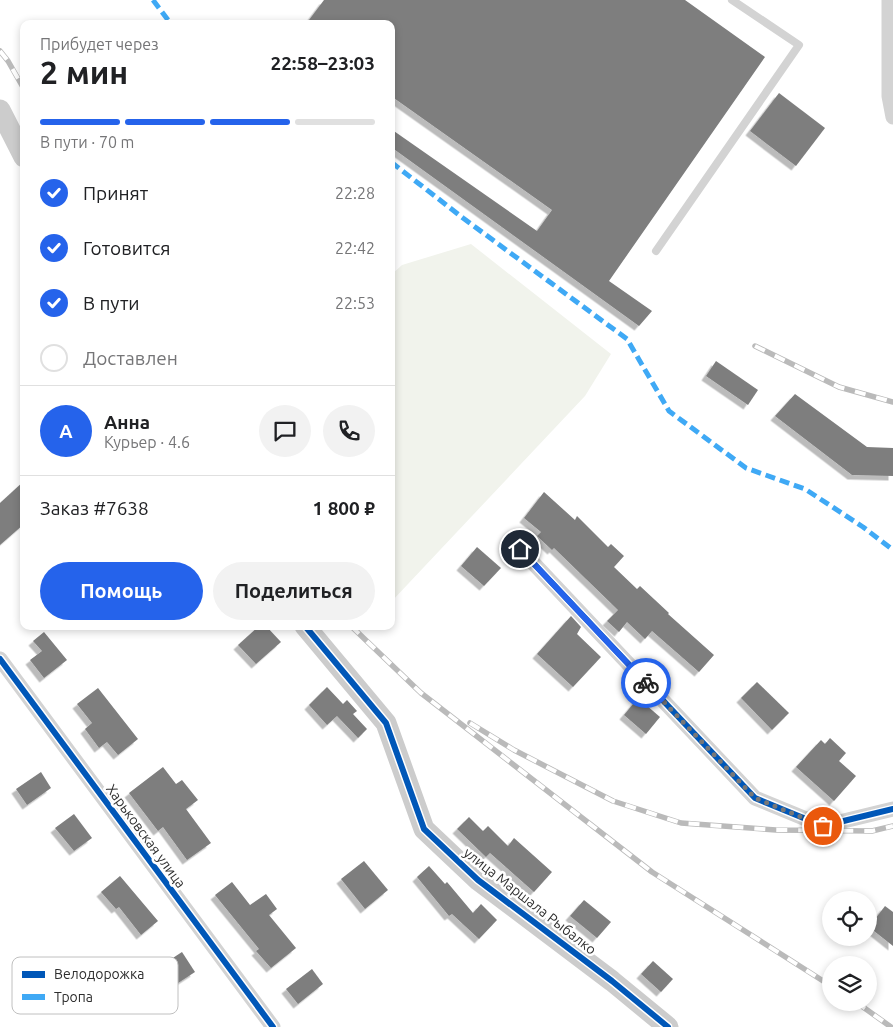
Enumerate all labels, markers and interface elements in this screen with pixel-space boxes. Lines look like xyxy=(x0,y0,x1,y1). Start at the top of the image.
text: Прибудет через xyxy=(40,35,159,53)
text: 22:58–23:03 xyxy=(270,52,375,74)
text: 2 мин xyxy=(40,54,128,90)
text: В пути · 70 m xyxy=(40,133,134,151)
icon: check xyxy=(40,179,68,207)
text: Принят xyxy=(83,182,148,204)
text: 22:28 xyxy=(335,184,375,202)
icon: check xyxy=(40,234,68,262)
text: Готовится xyxy=(83,237,170,259)
text: 22:42 xyxy=(335,239,375,257)
icon: check xyxy=(40,289,68,317)
text: В пути xyxy=(83,292,140,314)
text: 22:53 xyxy=(335,294,375,312)
text: Доставлен xyxy=(83,347,178,369)
button: chat xyxy=(259,405,311,457)
button: phone xyxy=(323,405,375,457)
text: Анна xyxy=(104,411,150,433)
text: А xyxy=(59,420,73,442)
text: Курьер · 4.6 xyxy=(104,433,190,451)
text: Заказ #7638 xyxy=(40,497,149,519)
text: 1 800 ₽ xyxy=(312,497,375,519)
pin xyxy=(499,528,541,570)
icon: home xyxy=(506,535,534,563)
button: Помощь xyxy=(40,562,203,620)
button: Поделиться xyxy=(213,562,375,620)
courier xyxy=(621,658,671,708)
icon: bike xyxy=(632,669,660,697)
street label: Харьковская улица xyxy=(103,781,189,891)
pin xyxy=(802,805,844,847)
icon: bag xyxy=(809,812,837,840)
street label: улица Маршала Рыбалко xyxy=(461,844,599,958)
map controls xyxy=(822,891,877,1011)
button: locate xyxy=(822,891,877,946)
button: layers xyxy=(822,956,877,1011)
legend xyxy=(12,957,178,1014)
text: Велодорожка xyxy=(54,966,144,982)
text: Тропа xyxy=(54,989,93,1005)

